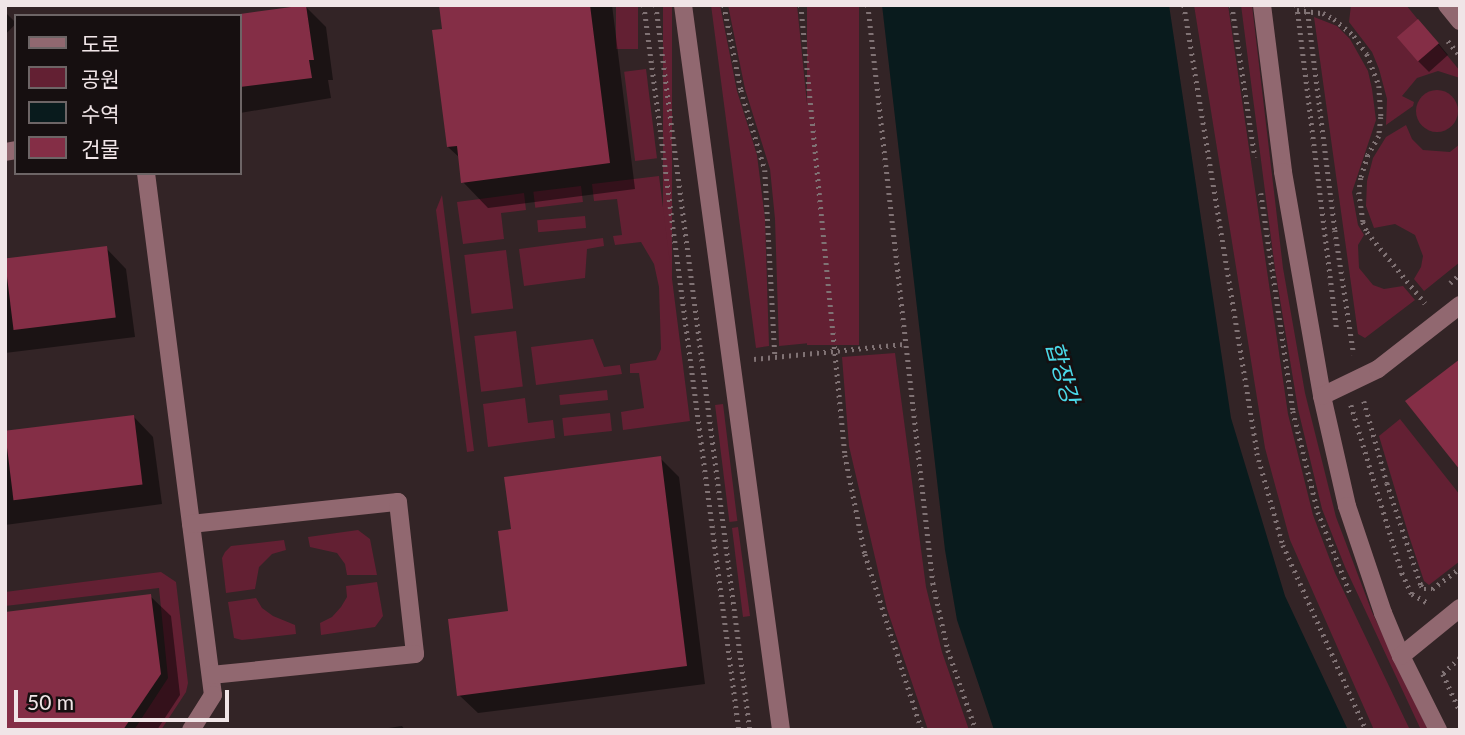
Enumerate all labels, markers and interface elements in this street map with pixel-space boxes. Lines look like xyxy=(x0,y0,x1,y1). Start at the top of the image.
legend xyxy=(14,14,242,175)
text: 도로 xyxy=(81,31,120,56)
text: 공원 xyxy=(81,66,120,91)
text: 수역 xyxy=(81,101,120,126)
text: 건물 xyxy=(81,136,120,161)
water label: 합장강 xyxy=(1041,338,1085,406)
scale bar xyxy=(18,676,233,720)
text: 50 m xyxy=(27,689,74,714)

